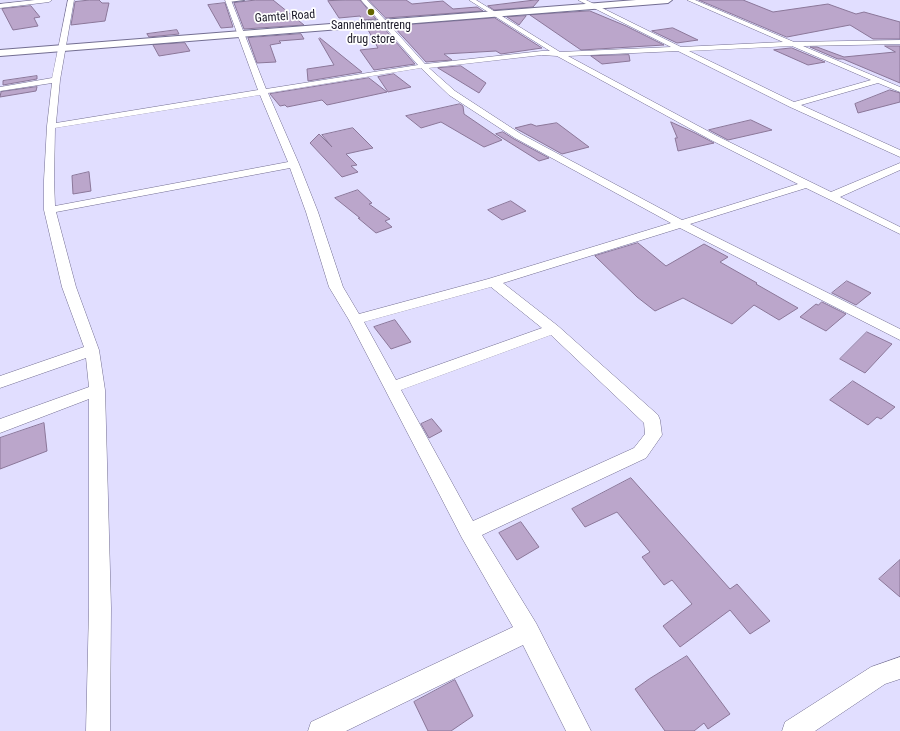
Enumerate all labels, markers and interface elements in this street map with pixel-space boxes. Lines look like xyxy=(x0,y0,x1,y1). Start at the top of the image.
marker: Sannehmentreng drug store xyxy=(366,7,376,17)
street label: Gamtel Road xyxy=(254,8,316,26)
place label: Sannehmentreng drug store xyxy=(331,19,411,47)

